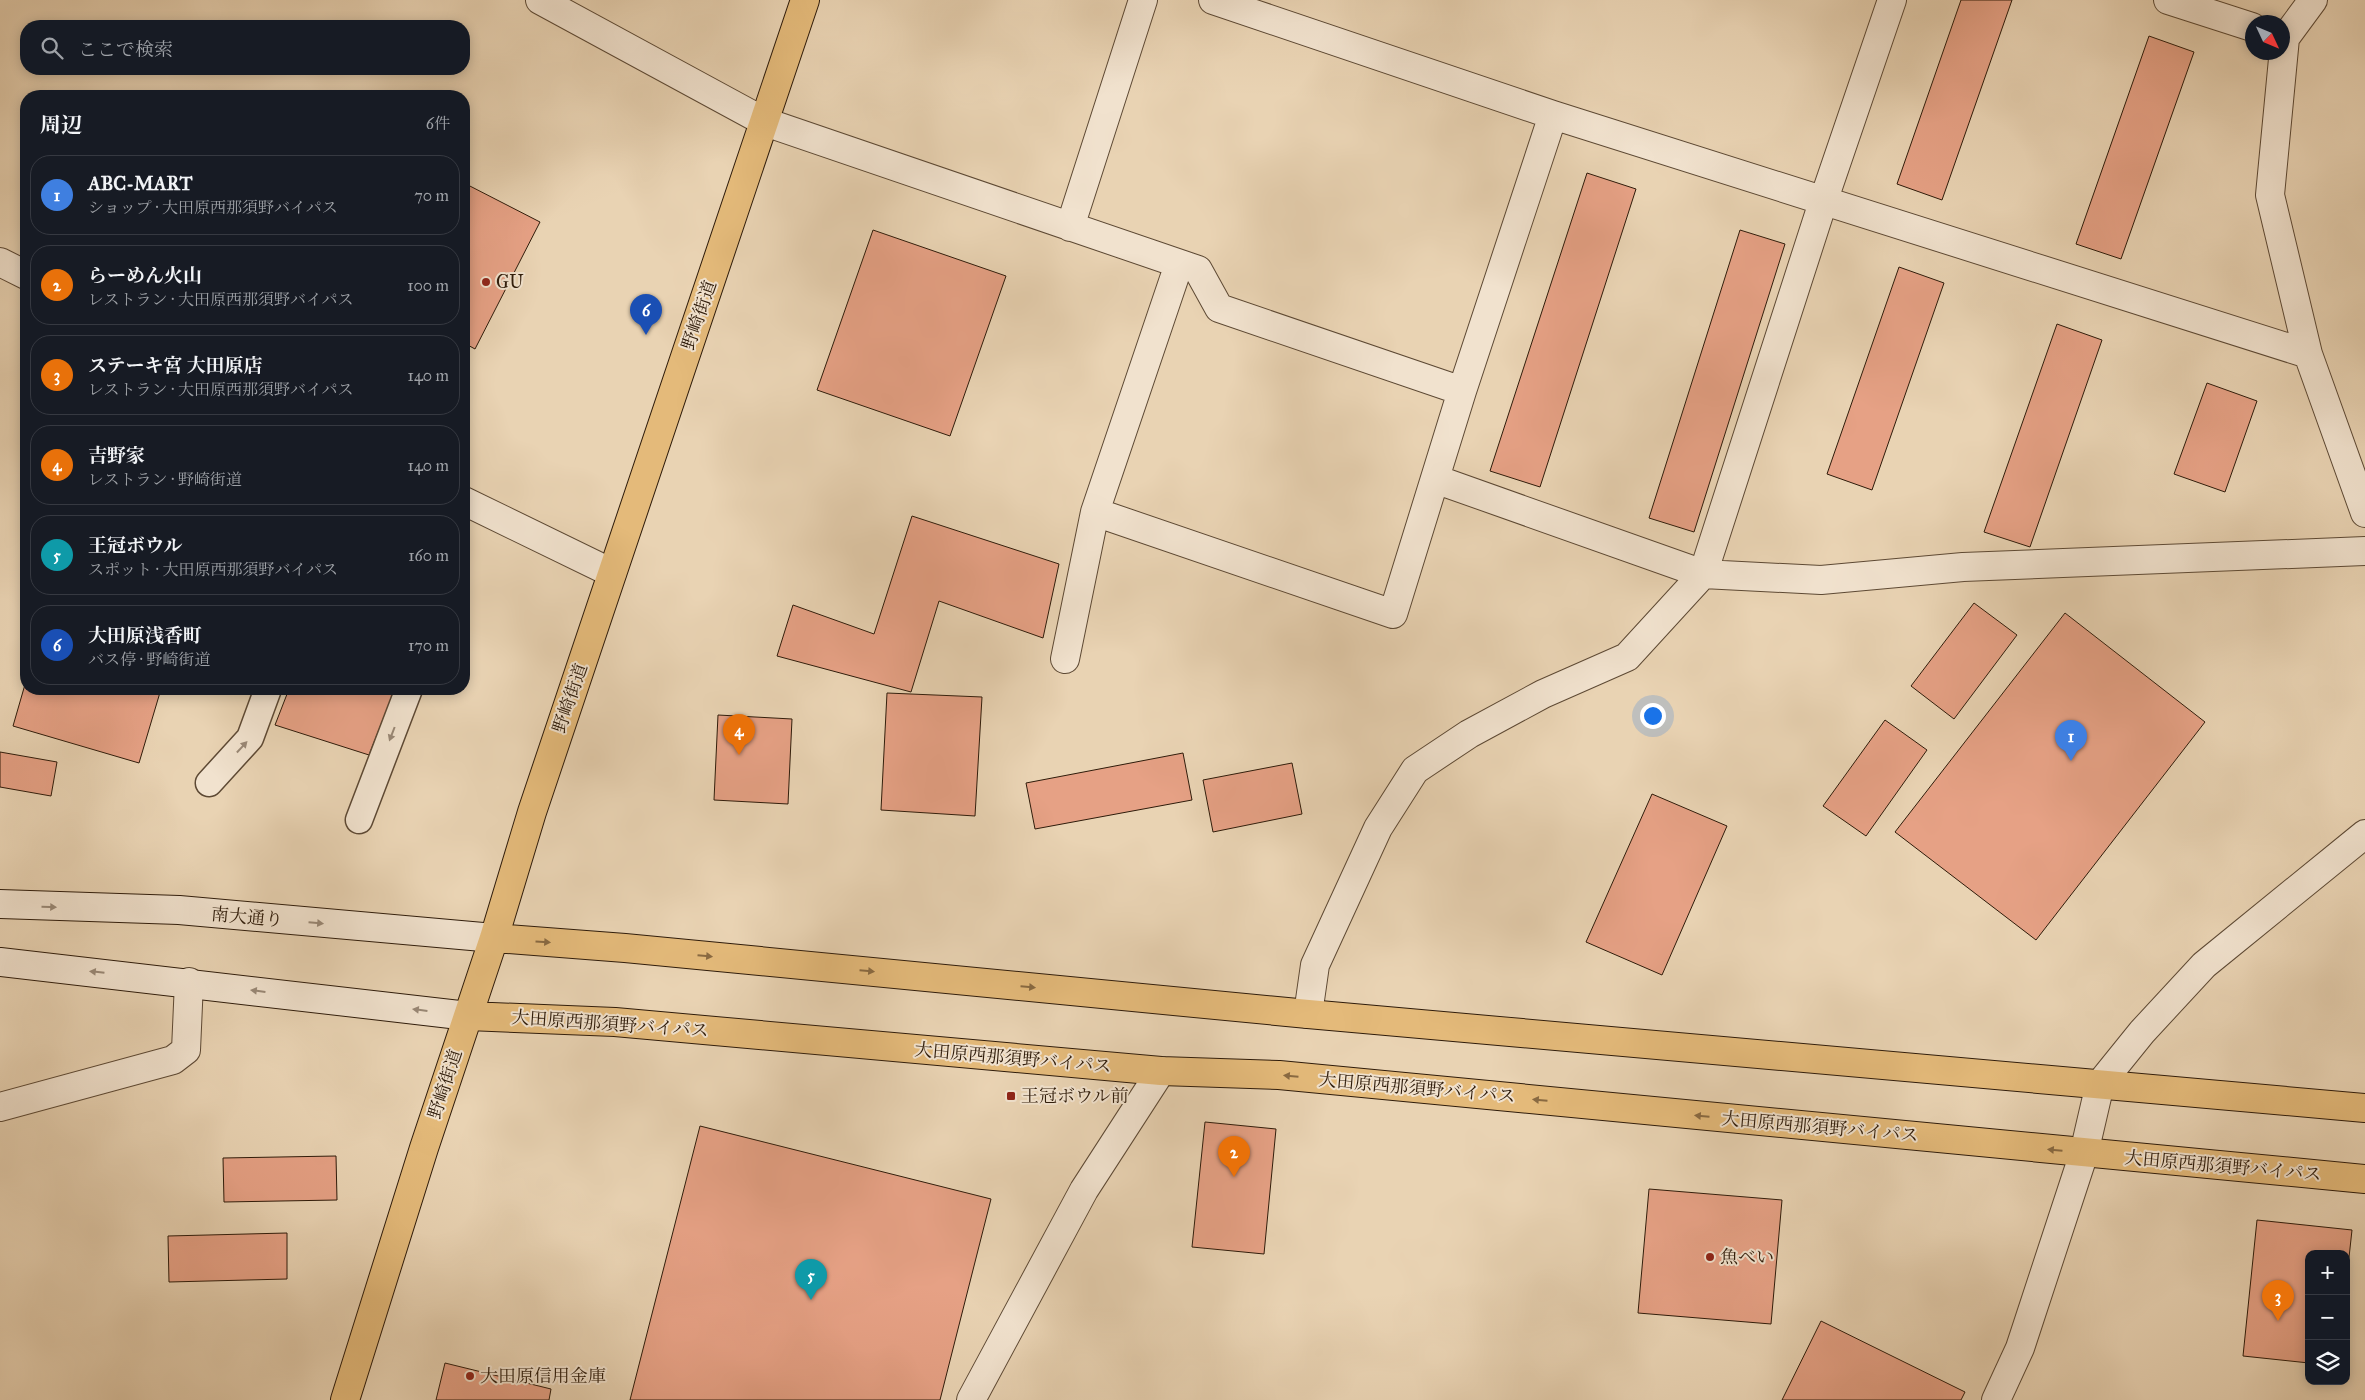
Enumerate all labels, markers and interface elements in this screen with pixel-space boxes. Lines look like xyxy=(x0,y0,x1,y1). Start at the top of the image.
north arrow xyxy=(2245,15,2290,60)
search box xyxy=(20,20,470,75)
icon: search xyxy=(38,34,66,62)
text: ここで検索 xyxy=(78,38,173,61)
text: 周辺 xyxy=(40,112,82,138)
text: 6件 xyxy=(426,114,450,133)
text: ABC-MART xyxy=(88,172,193,195)
text: 1 xyxy=(54,186,60,205)
text: 70 m xyxy=(414,186,449,205)
text: ショップ · 大田原西那須野バイパス xyxy=(88,198,338,217)
text: らーめん火山 xyxy=(88,264,202,287)
place label: GU xyxy=(496,271,524,293)
text: 2 xyxy=(53,276,61,295)
text: 100 m xyxy=(407,276,449,295)
marker: GU xyxy=(480,276,492,288)
street label: 野崎街道 xyxy=(677,277,721,353)
text: レストラン · 大田原西那須野バイパス xyxy=(88,290,354,309)
pin: 6 xyxy=(630,294,662,335)
text: ステーキ宮 大田原店 xyxy=(88,354,263,377)
text: 3 xyxy=(54,366,60,385)
text: 140 m xyxy=(408,366,449,385)
text: レストラン · 大田原西那須野バイパス xyxy=(88,380,354,399)
text: 吉野家 xyxy=(88,444,145,467)
text: 4 xyxy=(53,456,61,475)
text: 140 m xyxy=(408,456,449,475)
text: レストラン · 野崎街道 xyxy=(88,470,242,489)
text: 王冠ボウル xyxy=(88,534,182,557)
text: 5 xyxy=(53,546,61,565)
text: 160 m xyxy=(408,546,449,565)
text: スポット · 大田原西那須野バイパス xyxy=(88,560,338,579)
text: 大田原浅香町 xyxy=(88,624,202,647)
text: 6 xyxy=(53,636,61,655)
text: 170 m xyxy=(408,636,449,655)
text: バス停 · 野崎街道 xyxy=(88,650,210,669)
street label: 野崎街道 xyxy=(548,660,592,736)
your location xyxy=(1640,703,1666,729)
pin: 4 xyxy=(723,714,755,755)
pin: 1 xyxy=(2055,720,2087,761)
one-way arrow xyxy=(388,727,396,742)
one-way arrow xyxy=(237,740,248,753)
street label: 南大通り xyxy=(210,903,284,931)
one-way arrow xyxy=(41,904,57,912)
one-way arrow xyxy=(308,920,324,928)
one-way arrow xyxy=(535,938,551,946)
one-way arrow xyxy=(697,952,713,960)
one-way arrow xyxy=(859,967,875,975)
one-way arrow xyxy=(88,968,104,976)
one-way arrow xyxy=(1021,983,1037,991)
one-way arrow xyxy=(250,986,266,994)
one-way arrow xyxy=(411,1006,427,1014)
street label: 大田原西那須野バイパス xyxy=(511,1006,709,1042)
street label: 大田原西那須野バイパス xyxy=(914,1038,1112,1078)
street label: 野崎街道 xyxy=(423,1046,467,1122)
street label: 大田原西那須野バイパス xyxy=(1318,1068,1516,1108)
one-way arrow xyxy=(1283,1072,1299,1080)
place label: 王冠ボウル前 xyxy=(1021,1085,1128,1107)
marker: 王冠ボウル前 xyxy=(1005,1090,1017,1102)
one-way arrow xyxy=(1532,1096,1548,1104)
street label: 大田原西那須野バイパス xyxy=(1721,1107,1919,1147)
one-way arrow xyxy=(1694,1112,1710,1120)
pin: 2 xyxy=(1218,1136,1250,1177)
one-way arrow xyxy=(2047,1146,2063,1154)
street label: 大田原西那須野バイパス xyxy=(2124,1146,2322,1186)
place label: 魚べい xyxy=(1720,1246,1774,1268)
map controls xyxy=(2305,1250,2350,1385)
button: + xyxy=(2305,1250,2350,1295)
marker: 魚べい xyxy=(1704,1251,1716,1263)
pin: 5 xyxy=(795,1259,827,1300)
pin: 3 xyxy=(2262,1280,2294,1321)
button: − xyxy=(2305,1295,2350,1340)
button: layers xyxy=(2305,1340,2350,1385)
place label: 大田原信用金庫 xyxy=(480,1365,606,1387)
marker: 大田原信用金庫 xyxy=(464,1370,476,1382)

